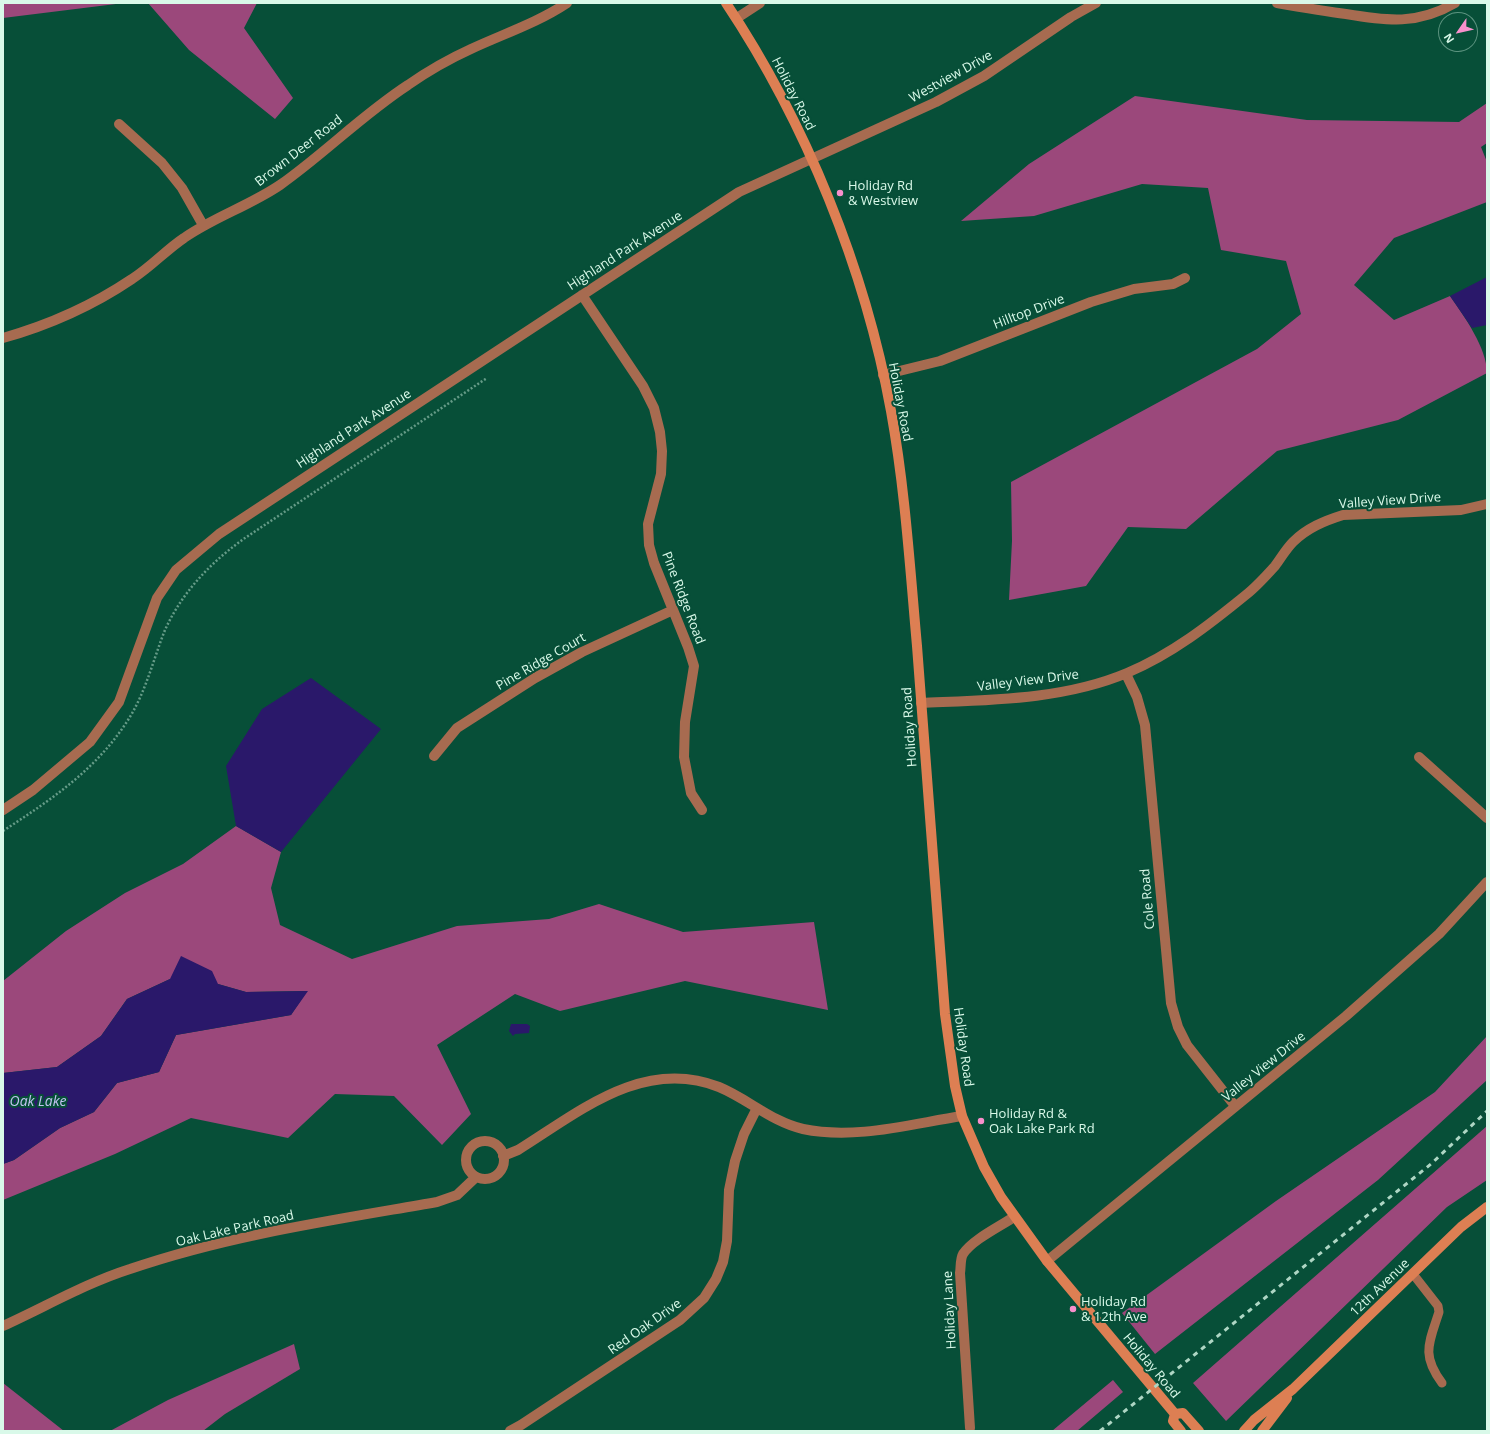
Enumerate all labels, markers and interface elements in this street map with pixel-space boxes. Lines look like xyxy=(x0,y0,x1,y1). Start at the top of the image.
north arrow xyxy=(1438,12,1478,52)
text: N xyxy=(1440,31,1457,46)
street label: Westview Drive xyxy=(907,48,995,106)
street label: Holiday Road xyxy=(768,55,818,133)
street label: Brown Deer Road xyxy=(252,112,346,190)
place label: Holiday Rd & Westview xyxy=(848,178,918,209)
marker: Holiday Rd & Westview xyxy=(835,188,845,198)
street label: Highland Park Avenue xyxy=(565,208,685,294)
street label: Hilltop Drive xyxy=(991,291,1067,333)
street label: Holiday Road xyxy=(885,361,915,443)
street label: Highland Park Avenue xyxy=(294,386,414,472)
street label: Valley View Drive xyxy=(1338,490,1442,512)
street label: Pine Ridge Road xyxy=(658,550,708,646)
street label: Pine Ridge Court xyxy=(494,630,588,694)
street label: Valley View Drive xyxy=(976,667,1080,695)
street label: Holiday Road xyxy=(899,687,921,767)
street label: Cole Road xyxy=(1138,868,1158,930)
street label: Holiday Road xyxy=(950,1006,976,1088)
street label: Valley View Drive xyxy=(1219,1029,1309,1105)
water label: Oak Lake xyxy=(10,1094,66,1110)
place label: Holiday Rd & Oak Lake Park Rd xyxy=(989,1106,1095,1137)
marker: Holiday Rd & Oak Lake Park Rd xyxy=(976,1116,986,1126)
street label: Oak Lake Park Road xyxy=(174,1208,296,1250)
street label: 12th Avenue xyxy=(1347,1256,1413,1320)
street label: Holiday Lane xyxy=(940,1270,960,1350)
place label: Holiday Rd & 12th Ave xyxy=(1081,1294,1147,1325)
street label: Red Oak Drive xyxy=(605,1296,685,1358)
marker: Holiday Rd & 12th Ave xyxy=(1068,1304,1078,1314)
street label: Holiday Road xyxy=(1119,1330,1183,1402)

